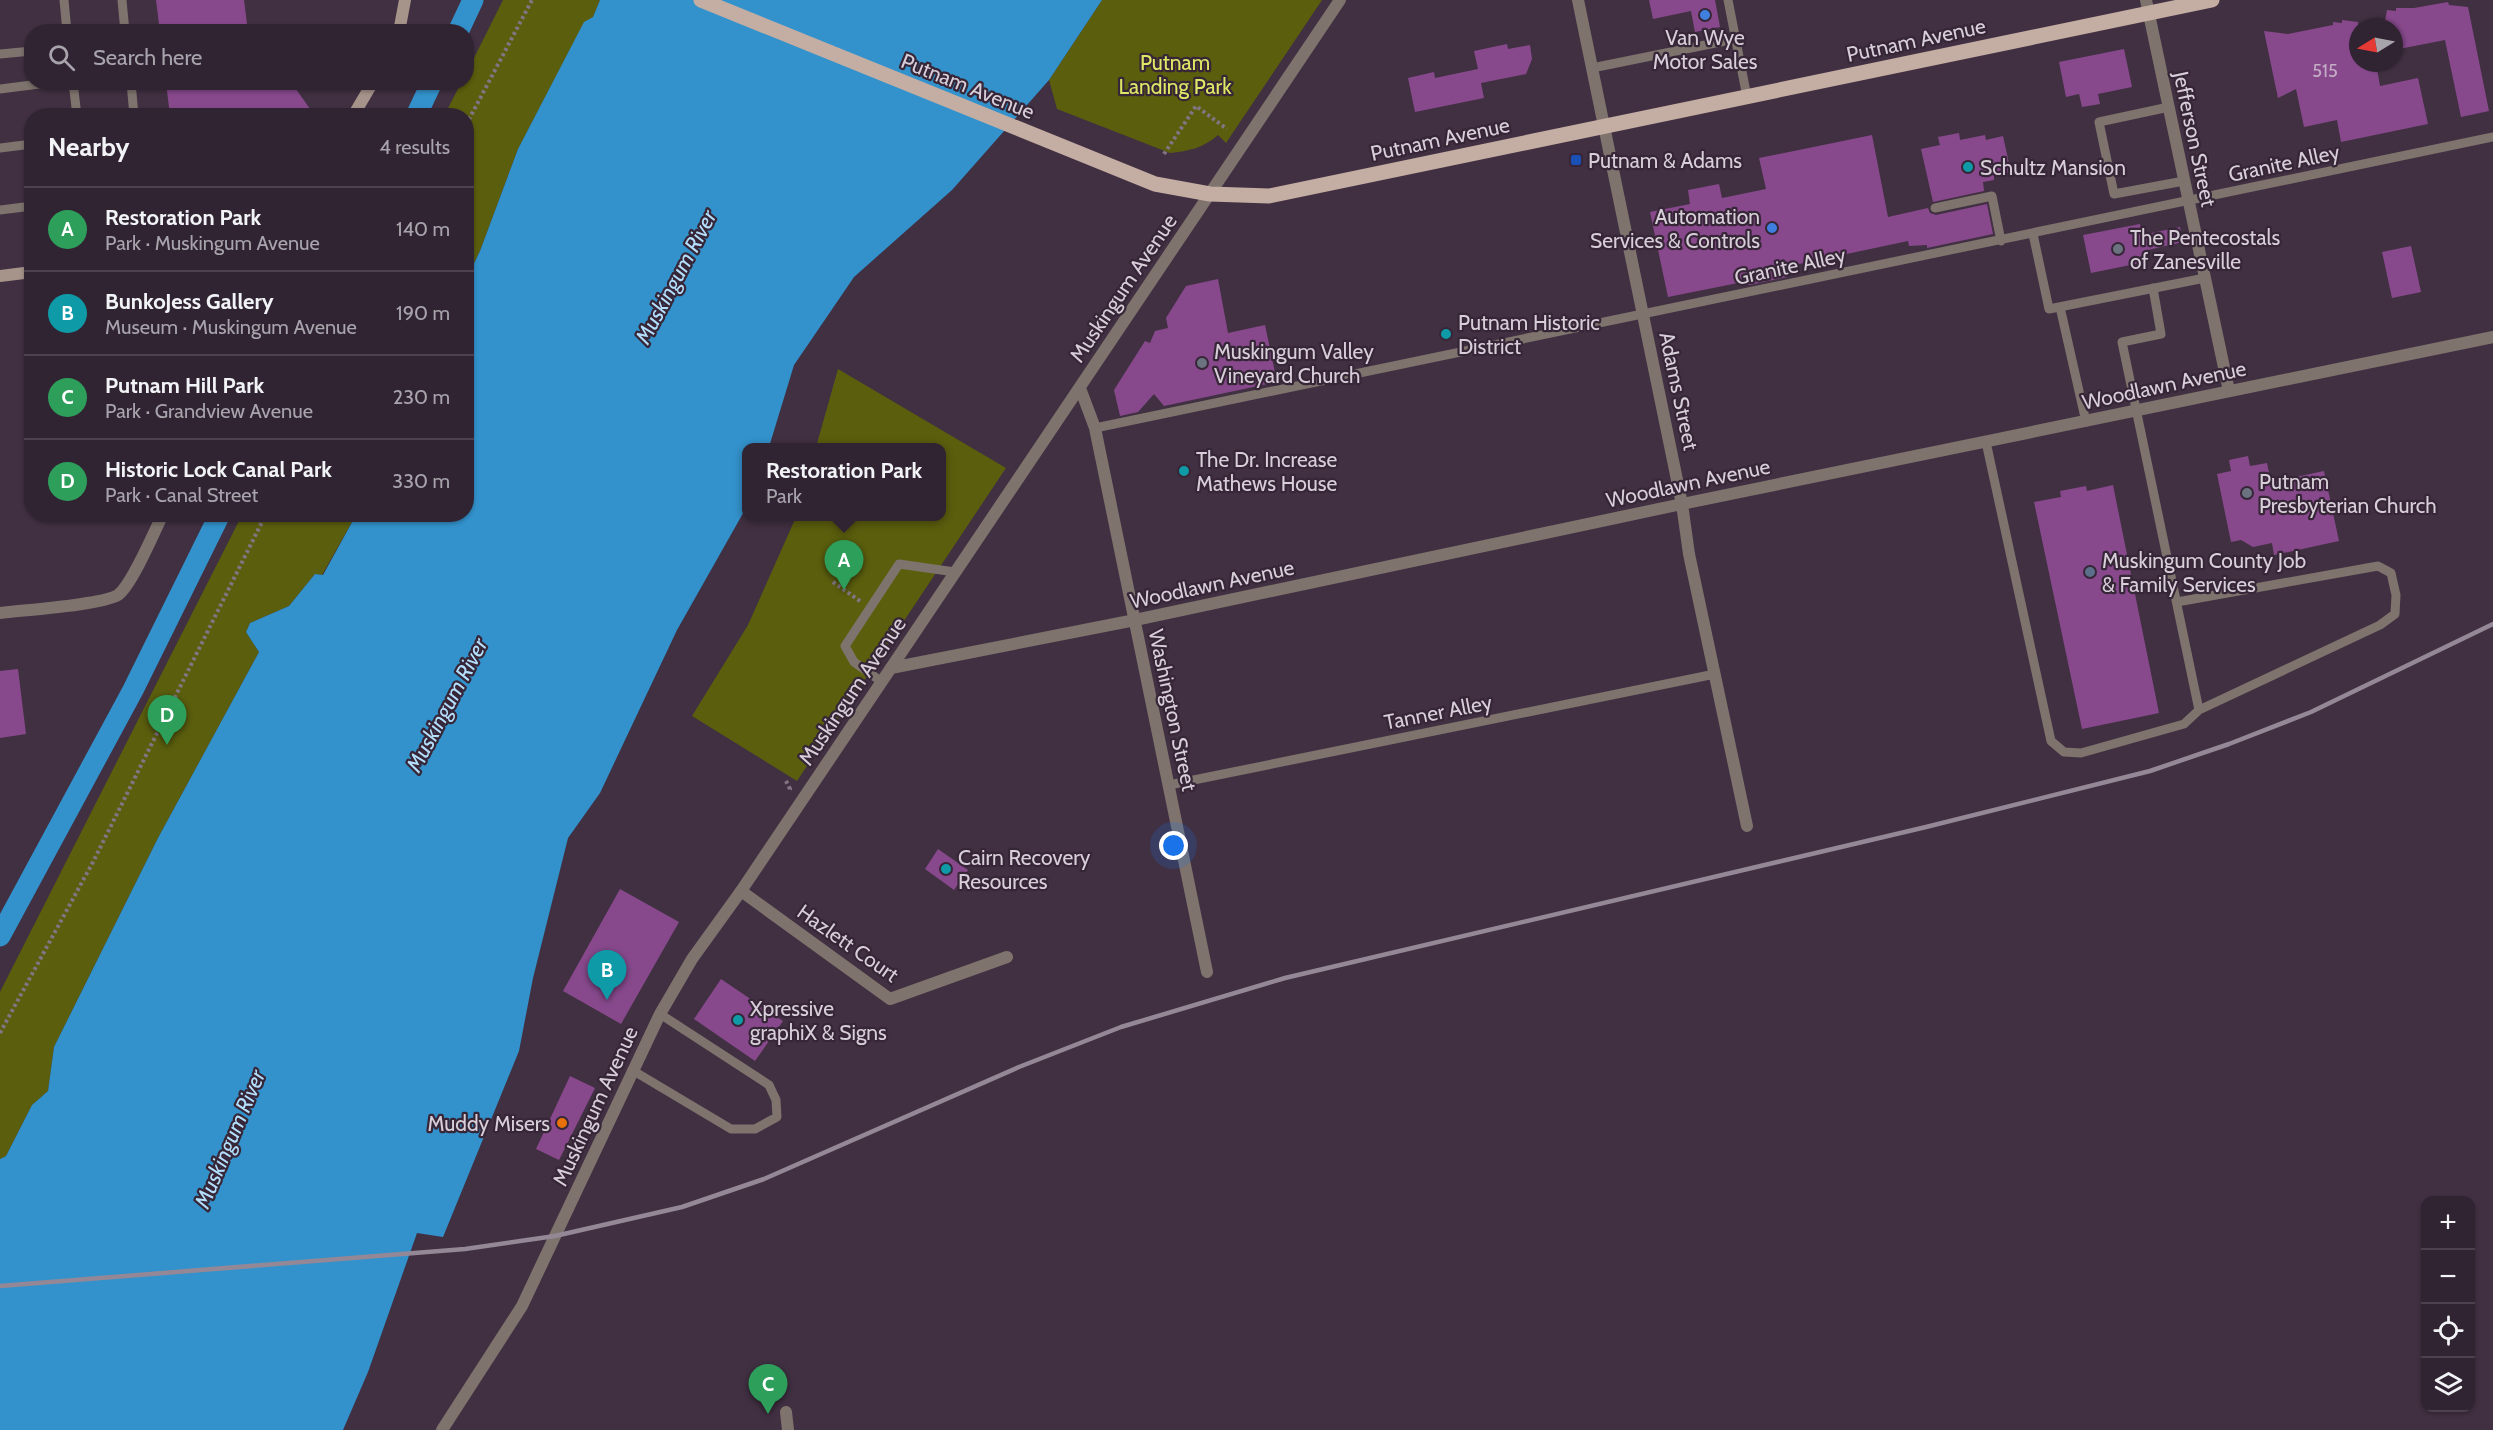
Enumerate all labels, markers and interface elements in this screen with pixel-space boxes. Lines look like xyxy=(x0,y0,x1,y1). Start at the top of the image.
marker: Van Wye Motor Sales xyxy=(1698,8,1712,22)
street label: Putnam Avenue xyxy=(1844,13,1988,67)
north arrow xyxy=(2349,18,2403,72)
search box xyxy=(24,24,474,90)
place label: Van Wye Motor Sales xyxy=(1653,25,1758,74)
icon: search xyxy=(45,41,78,74)
text: Search here xyxy=(93,44,202,71)
street label: Putnam Avenue xyxy=(898,48,1039,124)
park label: Putnam Landing Park xyxy=(1118,50,1232,99)
house number: 515 xyxy=(2312,60,2338,82)
street label: Jefferson Street xyxy=(2168,68,2222,209)
street label: Putnam Avenue xyxy=(1368,112,1512,166)
text: Nearby xyxy=(48,131,129,163)
text: 4 results xyxy=(379,135,450,159)
street label: Granite Alley xyxy=(2226,139,2342,187)
place label: Putnam & Adams xyxy=(1588,148,1742,173)
marker: Putnam & Adams xyxy=(1569,153,1583,167)
place label: Schultz Mansion xyxy=(1980,155,2126,180)
marker: Schultz Mansion xyxy=(1961,160,1975,174)
text: Restoration Park xyxy=(105,204,261,231)
water label: Muskingum River xyxy=(629,204,723,349)
place label: Automation Services & Controls xyxy=(1590,204,1760,253)
street label: Muskingum Avenue xyxy=(1064,209,1182,367)
text: A xyxy=(61,217,74,241)
text: 140 m xyxy=(396,217,450,241)
marker: Automation Services & Controls xyxy=(1765,221,1779,235)
place label: The Pentecostals of Zanesville xyxy=(2130,225,2280,274)
text: Park · Muskingum Avenue xyxy=(105,231,320,255)
street label: Granite Alley xyxy=(1732,242,1848,290)
marker: The Pentecostals of Zanesville xyxy=(2111,242,2125,256)
text: BunkoJess Gallery xyxy=(105,288,273,315)
text: B xyxy=(61,301,74,325)
text: 190 m xyxy=(396,301,450,325)
place label: Putnam Historic District xyxy=(1458,310,1600,359)
text: Museum · Muskingum Avenue xyxy=(105,315,357,339)
marker: Putnam Historic District xyxy=(1439,327,1453,341)
street label: Adams Street xyxy=(1654,330,1704,452)
place label: Muskingum Valley Vineyard Church xyxy=(1214,339,1374,388)
street label: Woodlawn Avenue xyxy=(2080,355,2248,415)
marker: Muskingum Valley Vineyard Church xyxy=(1195,356,1209,370)
text: Putnam Hill Park xyxy=(105,372,264,399)
text: C xyxy=(61,385,74,409)
text: 230 m xyxy=(393,385,450,409)
text: Park · Grandview Avenue xyxy=(105,399,313,423)
popup xyxy=(742,443,946,521)
place label: The Dr. Increase Mathews House xyxy=(1196,447,1337,496)
street label: Woodlawn Avenue xyxy=(1604,453,1772,513)
text: Historic Lock Canal Park xyxy=(105,456,332,483)
text: Restoration Park xyxy=(766,457,922,484)
marker: The Dr. Increase Mathews House xyxy=(1177,464,1191,478)
text: D xyxy=(60,469,75,493)
text: 330 m xyxy=(392,469,450,493)
place label: Putnam Presbyterian Church xyxy=(2259,469,2437,518)
text: Park · Canal Street xyxy=(105,483,258,507)
text: Park xyxy=(766,484,802,508)
marker: Putnam Presbyterian Church xyxy=(2240,486,2254,500)
pin: A xyxy=(824,540,864,590)
place label: Muskingum County Job & Family Services xyxy=(2102,548,2306,597)
street label: Woodlawn Avenue xyxy=(1128,554,1296,614)
marker: Muskingum County Job & Family Services xyxy=(2083,565,2097,579)
street label: Muskingum Avenue xyxy=(793,612,911,770)
street label: Washington Street xyxy=(1144,627,1202,793)
water label: Muskingum River xyxy=(400,632,494,777)
street label: Tanner Alley xyxy=(1382,689,1494,735)
pin: D xyxy=(148,696,186,745)
your location xyxy=(1159,831,1188,860)
place label: Cairn Recovery Resources xyxy=(958,845,1091,894)
marker: Cairn Recovery Resources xyxy=(939,862,953,876)
street label: Hazlett Court xyxy=(793,899,903,987)
pin: B xyxy=(588,950,626,1000)
place label: Xpressive graphiX & Signs xyxy=(750,996,887,1045)
marker: Xpressive graphiX & Signs xyxy=(731,1013,745,1027)
street label: Muskingum Avenue xyxy=(547,1022,643,1190)
water label: Muskingum River xyxy=(188,1065,272,1213)
place label: Muddy Misers xyxy=(427,1111,550,1136)
marker: Muddy Misers xyxy=(555,1116,569,1130)
map controls xyxy=(2421,1196,2475,1412)
button: + xyxy=(2421,1196,2475,1250)
button: − xyxy=(2421,1250,2475,1304)
button: locate xyxy=(2421,1304,2475,1358)
button: layers xyxy=(2421,1358,2475,1412)
pin: C xyxy=(748,1364,788,1414)

